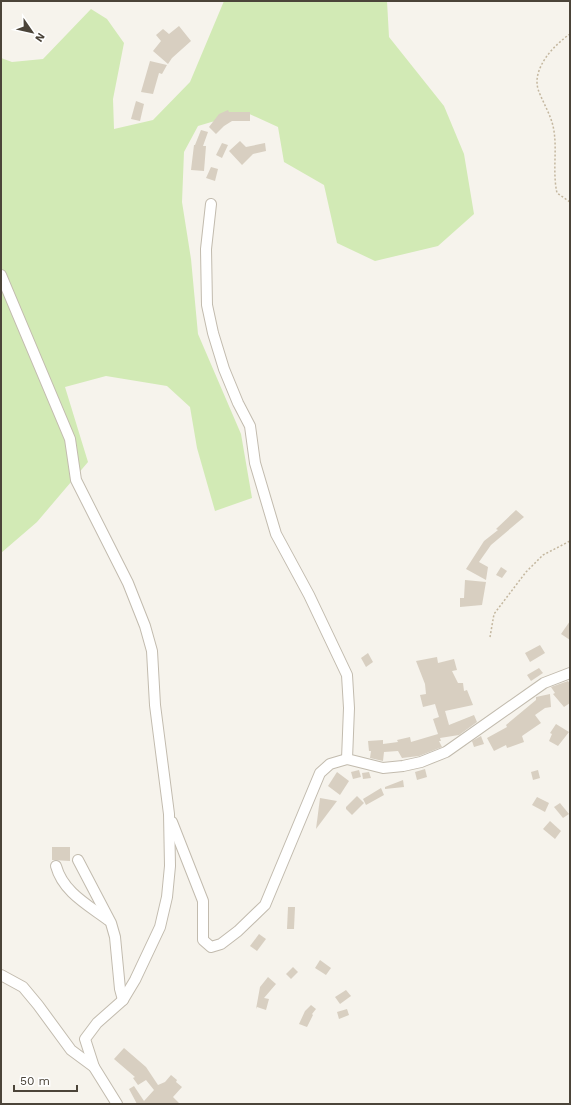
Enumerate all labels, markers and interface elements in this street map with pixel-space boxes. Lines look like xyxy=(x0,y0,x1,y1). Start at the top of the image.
north arrow xyxy=(12,12,52,52)
text: N xyxy=(32,30,48,44)
scale bar xyxy=(14,1067,77,1093)
text: 50 m xyxy=(20,1074,50,1088)

